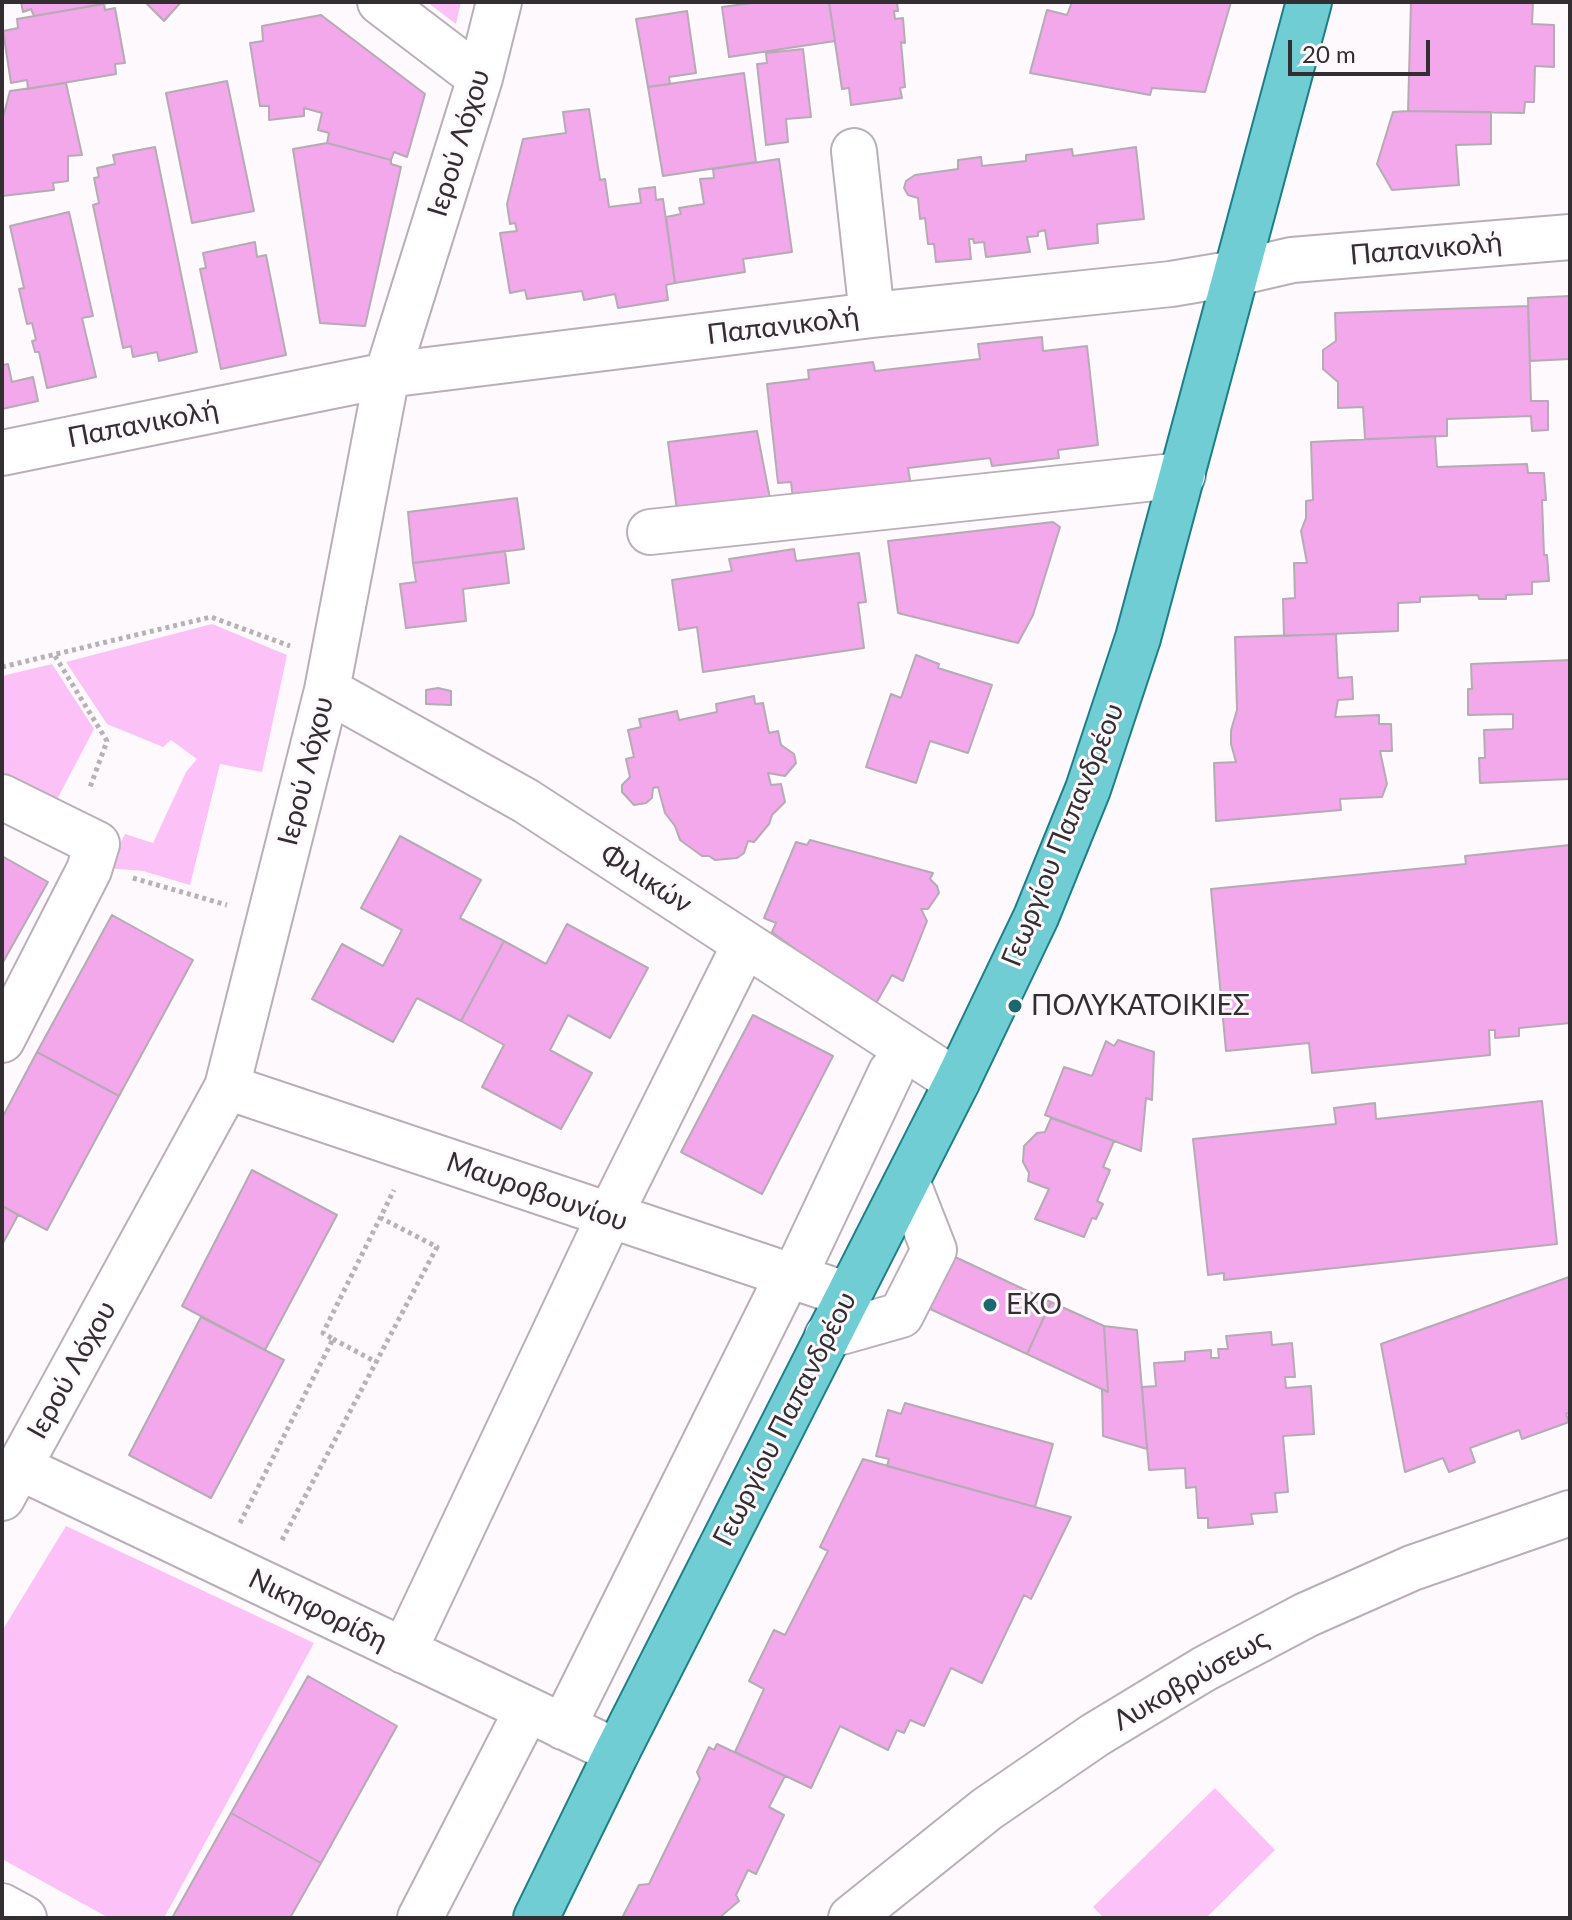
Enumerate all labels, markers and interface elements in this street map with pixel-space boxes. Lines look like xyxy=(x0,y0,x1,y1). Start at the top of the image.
scale bar xyxy=(1292,24,1434,74)
text: 20 m xyxy=(1302,39,1356,68)
street label: Ιερού Λόχου xyxy=(421,65,497,221)
street label: Παπανικολή xyxy=(1348,226,1504,272)
street label: Παπανικολή xyxy=(705,300,861,352)
street label: Παπανικολή xyxy=(65,393,221,455)
street label: Ιερού Λόχου xyxy=(271,693,341,849)
street label: Γεωργίου Παπανδρέου xyxy=(995,699,1131,971)
street label: Φιλικών xyxy=(594,837,698,921)
place label: ΠΟΛΥΚΑΤΟΙΚΙΕΣ xyxy=(1031,989,1250,1023)
marker: ΠΟΛΥΚΑΤΟΙΚΙΕΣ xyxy=(1006,997,1024,1015)
street label: Μαυροβουνίου xyxy=(442,1145,632,1239)
street label: Γεωργίου Παπανδρέου xyxy=(706,1286,864,1552)
place label: EKO xyxy=(1006,1288,1062,1322)
street label: Ιερού Λόχου xyxy=(20,1295,124,1445)
marker: EKO xyxy=(981,1296,999,1314)
street label: Νικηφορίδη xyxy=(243,1562,393,1658)
street label: Λυκοβρύσεως xyxy=(1107,1622,1275,1738)

